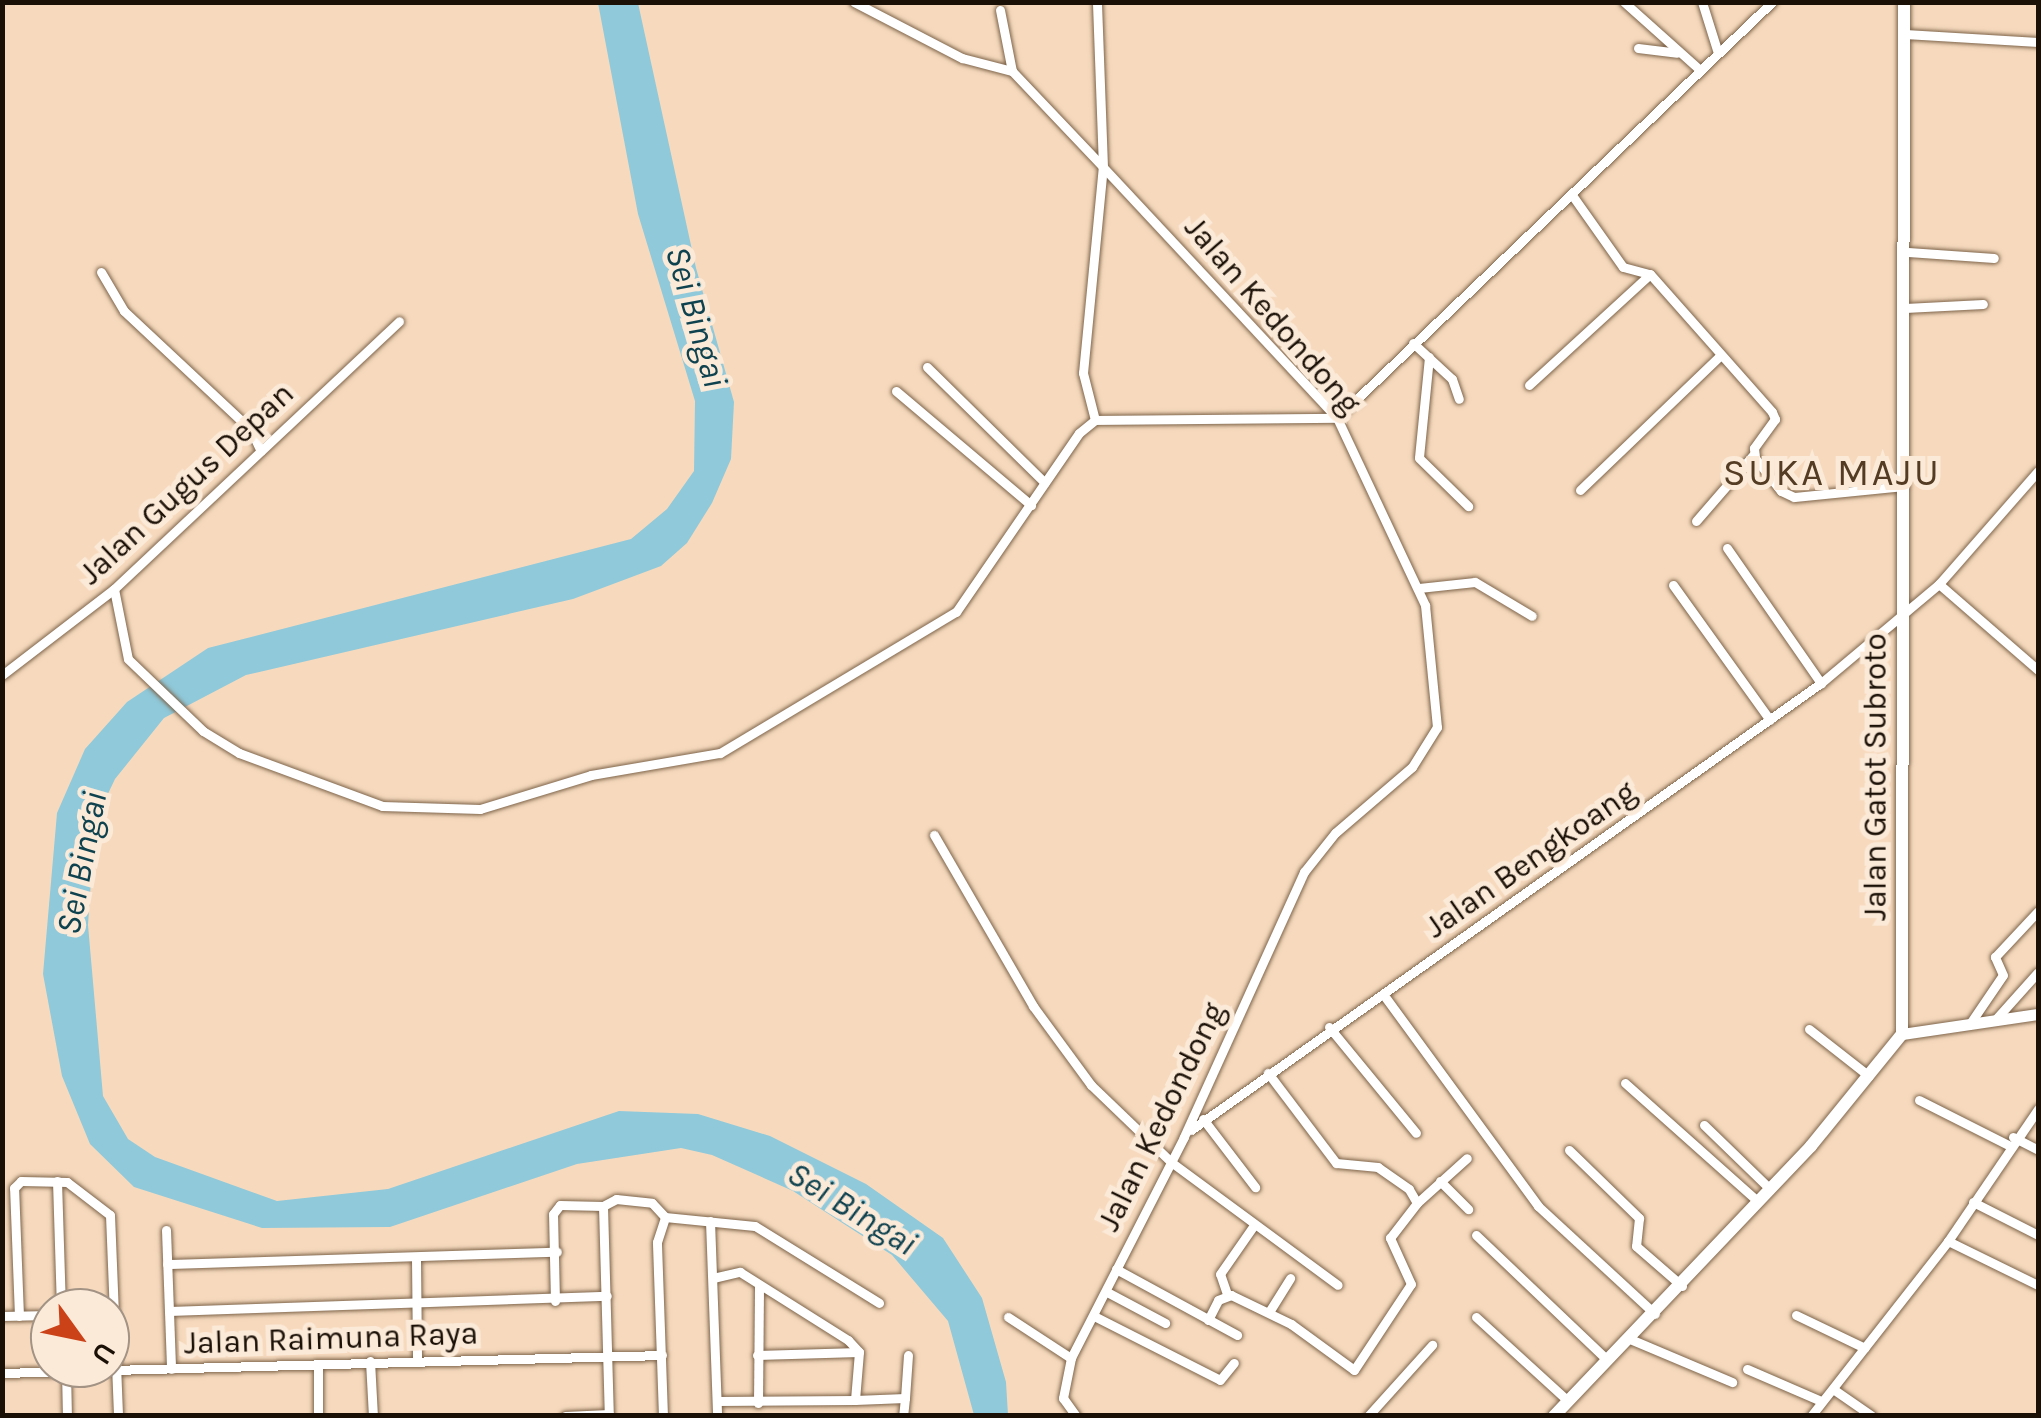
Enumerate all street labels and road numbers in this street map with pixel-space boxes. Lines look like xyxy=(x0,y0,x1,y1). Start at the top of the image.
street label: Jalan Kedondong xyxy=(1176,209,1368,423)
street label: Jalan Gugus Depan xyxy=(72,375,302,593)
street label: Jalan Gatot Subroto xyxy=(1857,633,1895,921)
street label: Jalan Bengkoang xyxy=(1418,773,1644,947)
street label: Jalan Kedondong xyxy=(1090,996,1234,1238)
street label: Jalan Raimuna Raya xyxy=(183,1315,479,1363)

